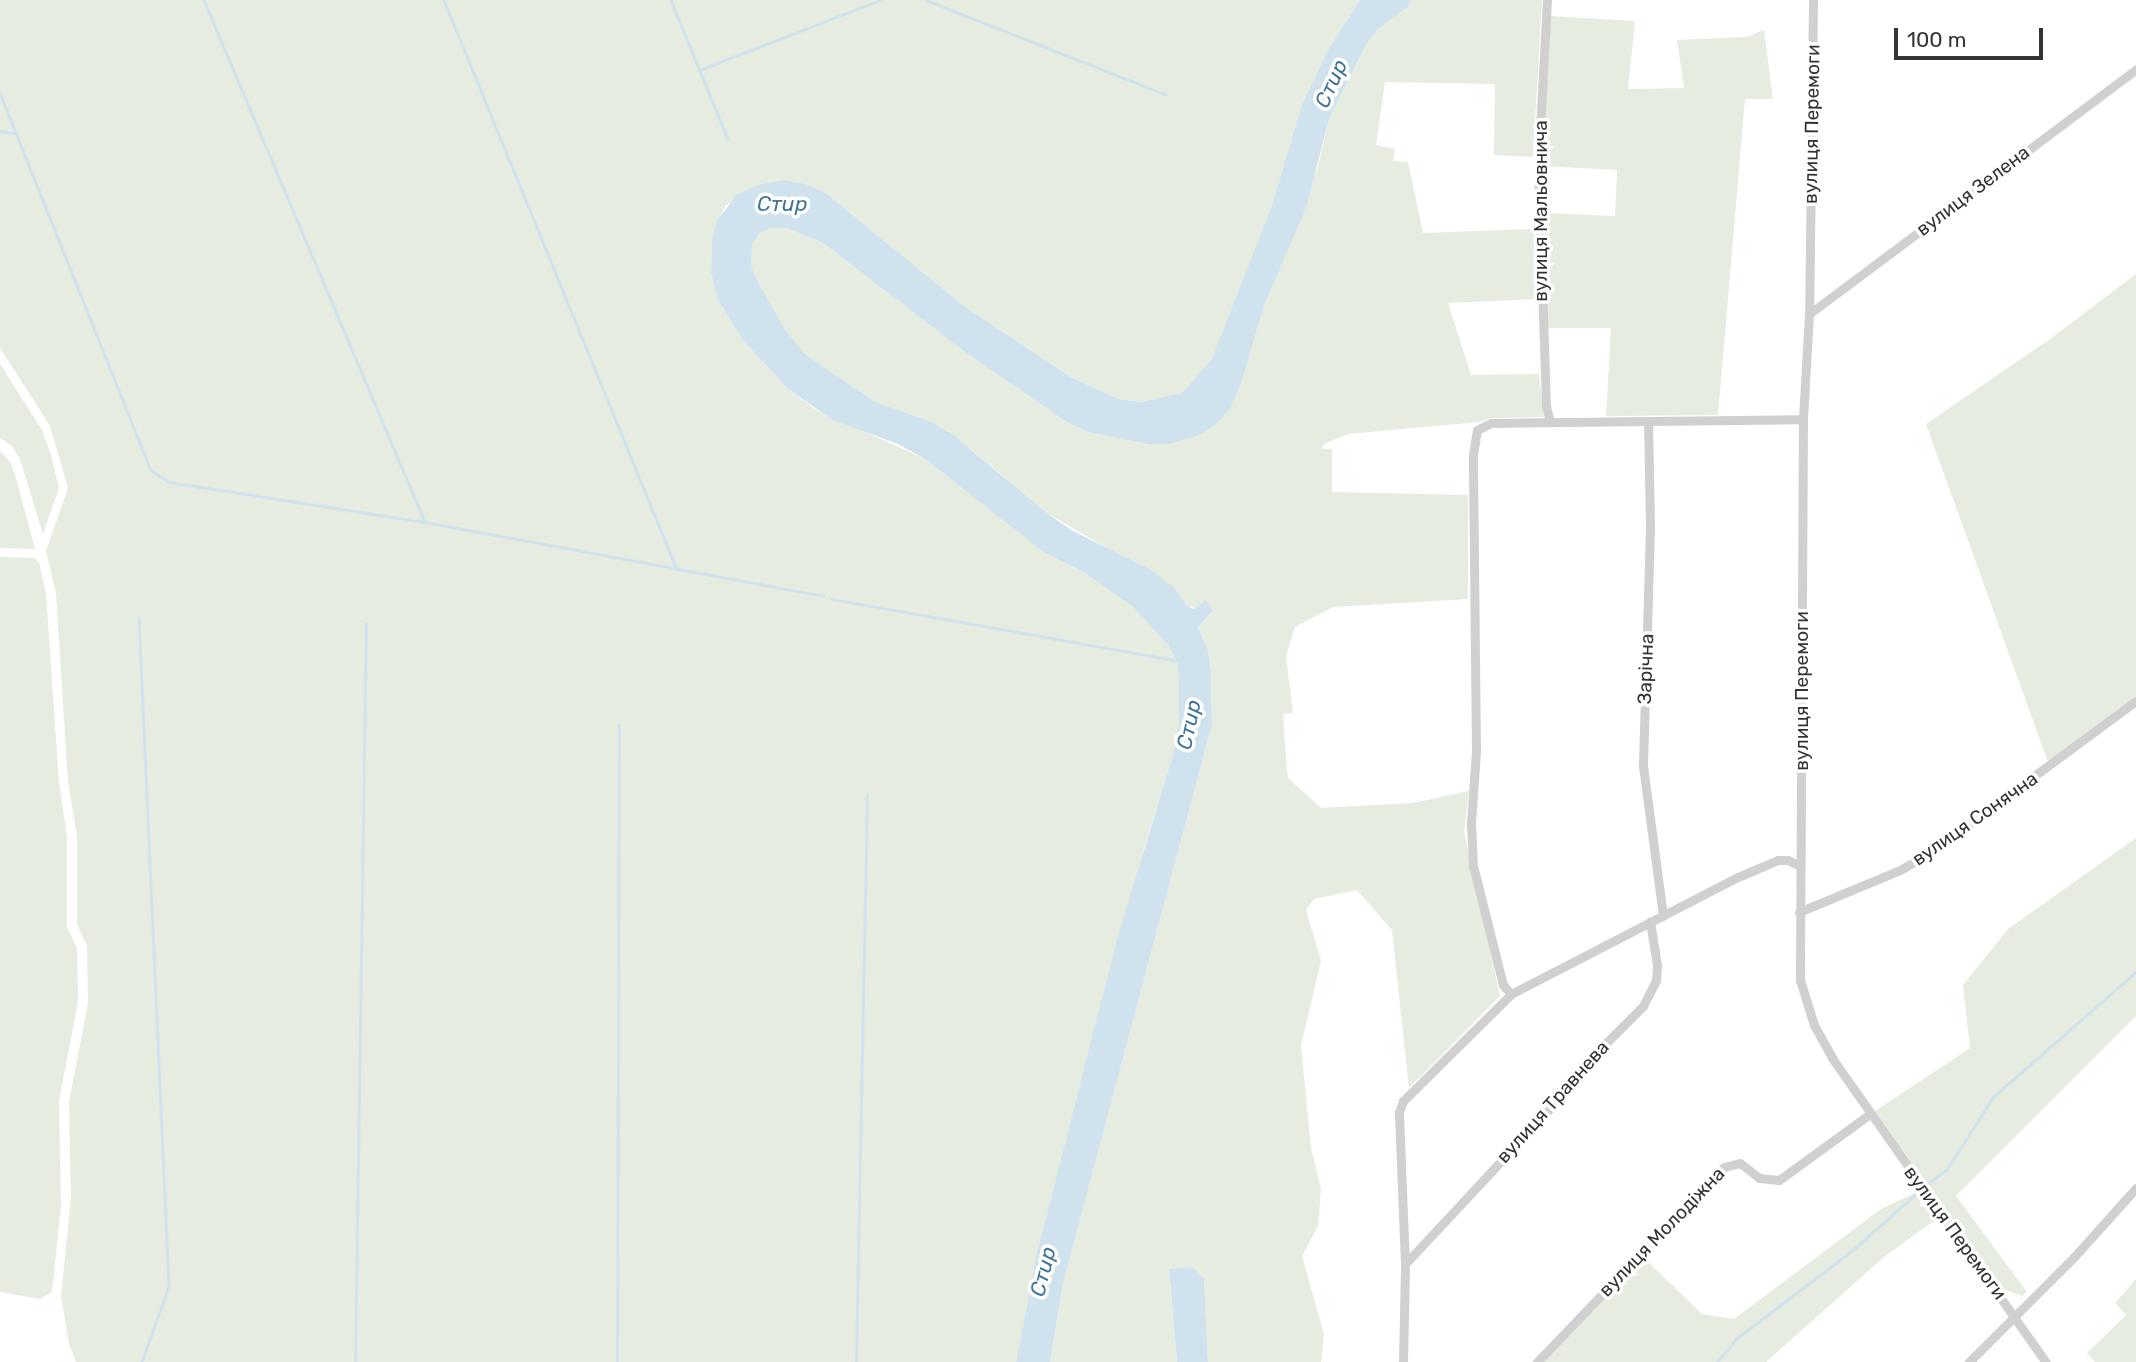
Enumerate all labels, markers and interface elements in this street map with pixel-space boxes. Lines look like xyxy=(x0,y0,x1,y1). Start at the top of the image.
scale bar xyxy=(1898,14,2047,58)
text: 100 m xyxy=(1907,27,1966,52)
street label: вулиця Перемоги xyxy=(1799,44,1825,204)
water label: Стир xyxy=(1309,56,1353,112)
street label: вулиця Мальовнича xyxy=(1530,120,1552,302)
street label: вулиця Зелена xyxy=(1912,141,2034,241)
water label: Стир xyxy=(757,191,807,217)
street label: вулиця Перемоги xyxy=(1791,611,1813,771)
street label: Зарічна xyxy=(1633,633,1659,705)
water label: Стир xyxy=(1171,698,1207,752)
street label: вулиця Сонячна xyxy=(1908,767,2042,871)
street label: вулиця Травнева xyxy=(1492,1036,1614,1168)
street label: вулиця Перемоги xyxy=(1899,1162,2011,1304)
street label: вулиця Молодіжна xyxy=(1594,1163,1730,1301)
water label: Стир xyxy=(1025,1245,1061,1299)

